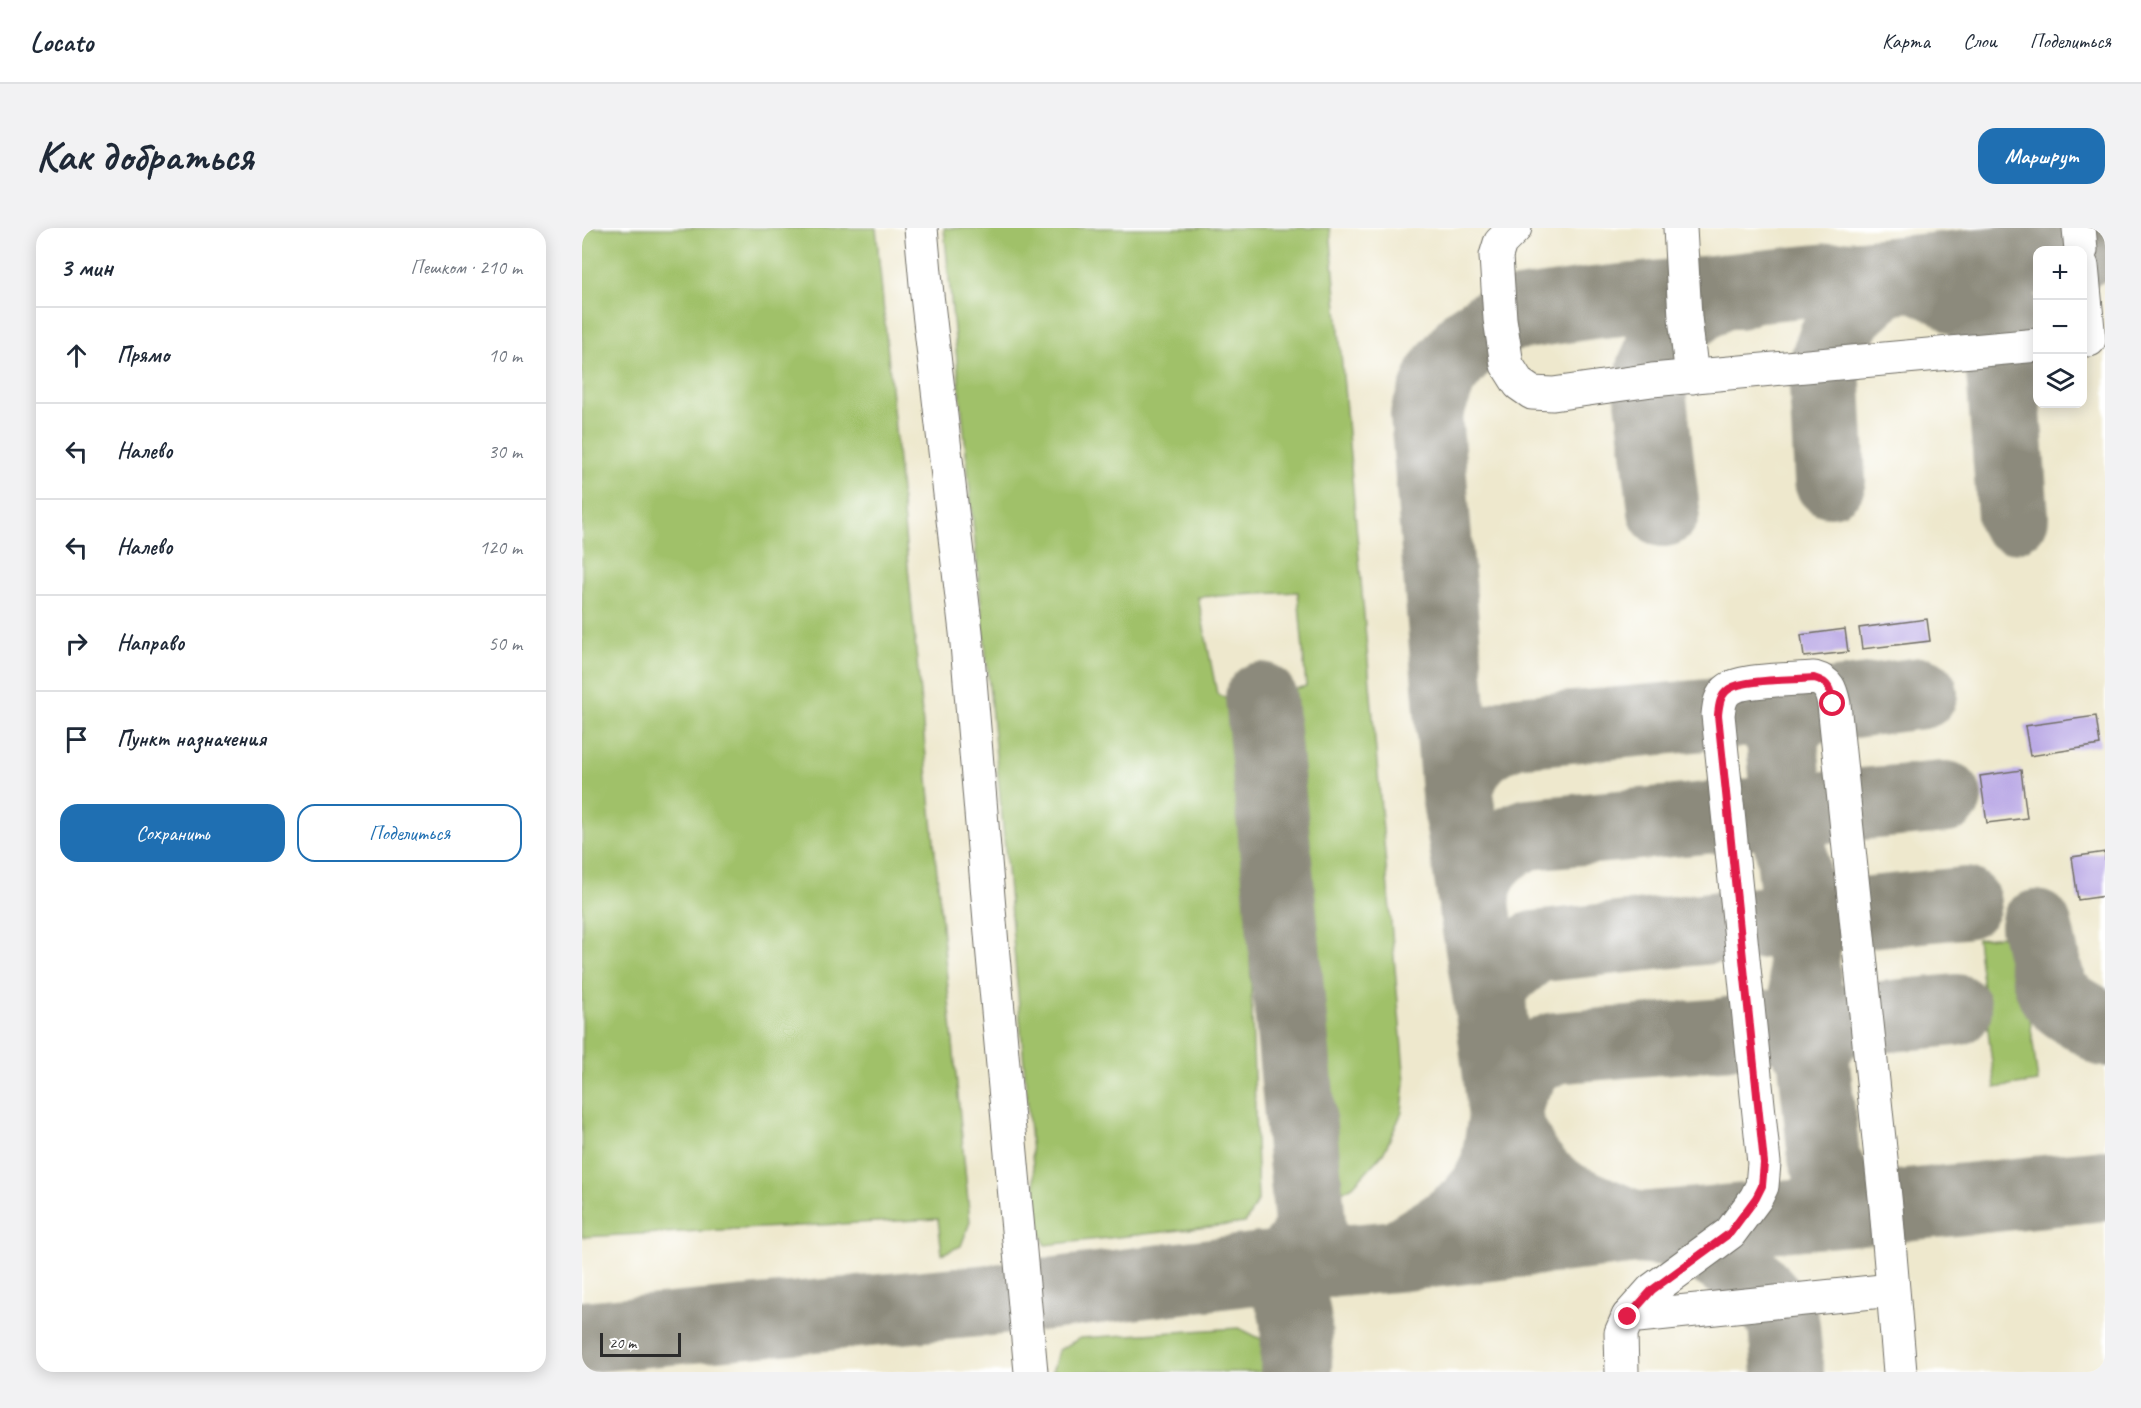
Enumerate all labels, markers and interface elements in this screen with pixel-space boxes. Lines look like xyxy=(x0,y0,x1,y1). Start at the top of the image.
text: Locato xyxy=(30,24,93,59)
text: Карта xyxy=(1882,28,1930,54)
text: Слои xyxy=(1963,28,1997,54)
text: Поделиться xyxy=(2030,28,2111,54)
button: Маршрут xyxy=(1978,128,2105,184)
text: Как добраться xyxy=(36,130,253,183)
map controls xyxy=(2033,246,2087,408)
button: + xyxy=(2033,246,2087,300)
text: 3 мин xyxy=(60,251,113,284)
text: Пешком · 210 m xyxy=(410,255,522,280)
button: − xyxy=(2033,300,2087,354)
icon: ahead xyxy=(60,339,93,372)
text: Прямо xyxy=(117,341,169,369)
text: 10 m xyxy=(488,343,522,368)
button: layers xyxy=(2033,354,2087,408)
icon: left xyxy=(60,435,93,468)
text: Налево xyxy=(117,437,173,465)
text: 30 m xyxy=(488,439,522,464)
icon: left xyxy=(60,531,93,564)
text: Налево xyxy=(117,533,173,561)
text: 120 m xyxy=(479,535,522,560)
icon: right xyxy=(60,627,93,660)
text: Направо xyxy=(117,629,184,657)
text: 50 m xyxy=(488,631,522,656)
route start xyxy=(1819,690,1845,716)
icon: arrive xyxy=(60,723,93,756)
text: Пункт назначения xyxy=(117,725,266,753)
button: Сохранить xyxy=(60,804,285,862)
button: Поделиться xyxy=(297,804,522,862)
route end xyxy=(1614,1303,1640,1329)
scale bar xyxy=(600,1330,681,1358)
text: 20 m xyxy=(609,1333,636,1353)

